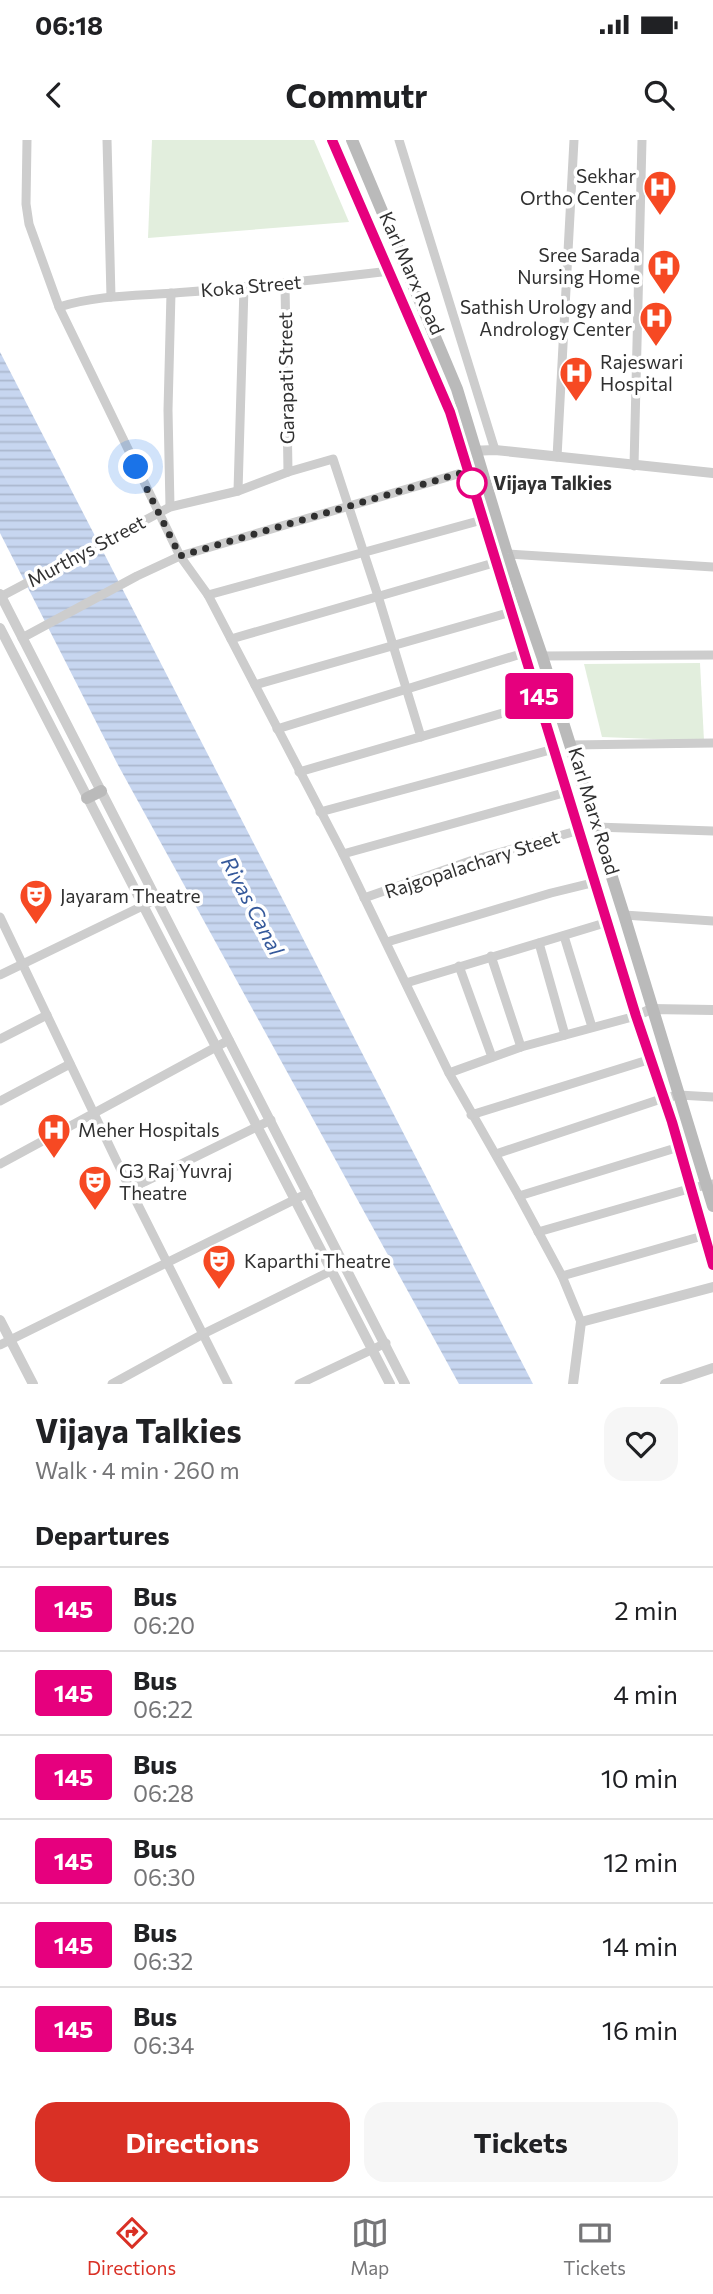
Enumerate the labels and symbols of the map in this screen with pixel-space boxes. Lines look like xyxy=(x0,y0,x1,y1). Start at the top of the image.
place label: Sekhar Ortho Center xyxy=(520,164,636,209)
hospital icon: Sekhar Ortho Center xyxy=(641,168,679,217)
street label: Karl Marx Road xyxy=(375,208,450,338)
place label: Sree Sarada Nursing Home xyxy=(517,243,640,288)
hospital icon: Sree Sarada Nursing Home xyxy=(645,247,683,296)
street label: Koka Street xyxy=(200,270,302,301)
place label: Sathish Urology and Andrology Center xyxy=(460,295,632,340)
hospital icon: Sathish Urology and Andrology Center xyxy=(637,299,675,348)
street label: Garapati Street xyxy=(273,311,298,444)
place label: Rajeswari Hospital xyxy=(600,350,683,395)
hospital icon: Rajeswari Hospital xyxy=(557,354,595,403)
your location xyxy=(118,449,153,484)
marker: Vijaya Talkies xyxy=(457,468,487,498)
place label: Vijaya Talkies xyxy=(493,471,612,494)
street label: Murthys Street xyxy=(23,510,149,591)
line badge: 145 xyxy=(499,673,579,719)
street label: Karl Marx Road xyxy=(564,744,625,878)
street label: Rajgopalachary Steet xyxy=(382,824,562,903)
water label: Rivas Canal xyxy=(217,852,290,960)
theatre icon: Jayaram Theatre xyxy=(17,877,55,926)
place label: Jayaram Theatre xyxy=(60,884,200,907)
hospital icon: Meher Hospitals xyxy=(35,1111,73,1160)
place label: Meher Hospitals xyxy=(78,1118,220,1141)
place label: G3 Raj Yuvraj Theatre xyxy=(119,1159,232,1204)
theatre icon: G3 Raj Yuvraj Theatre xyxy=(76,1163,114,1212)
theatre icon: Kaparthi Theatre xyxy=(200,1242,238,1291)
place label: Kaparthi Theatre xyxy=(244,1249,391,1272)

